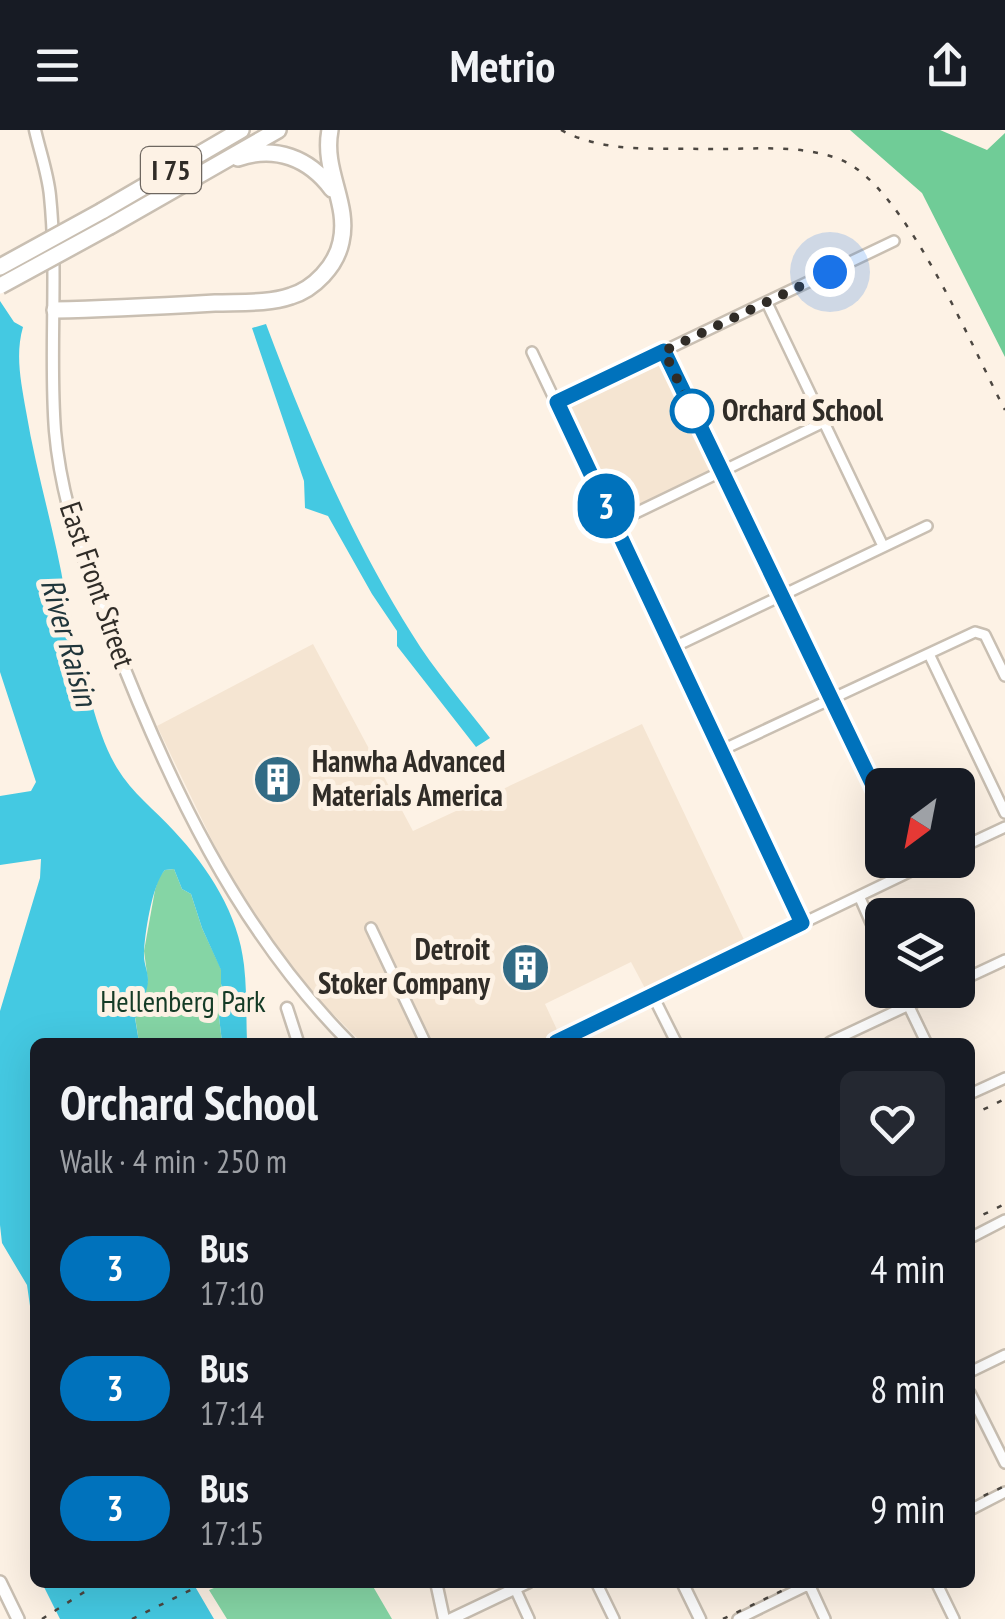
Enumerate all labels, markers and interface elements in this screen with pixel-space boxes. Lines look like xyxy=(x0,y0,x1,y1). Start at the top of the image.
text: Metrio xyxy=(450,36,555,94)
icon: menu xyxy=(30,38,85,93)
icon: share xyxy=(920,38,975,93)
road number: I 75 xyxy=(141,147,201,193)
your location xyxy=(805,247,855,297)
marker: Orchard School xyxy=(671,390,713,432)
place label: Orchard School xyxy=(722,390,884,429)
line badge: 3 xyxy=(574,474,638,538)
text: 3 xyxy=(598,483,614,529)
street label: East Front Street xyxy=(52,496,145,673)
water label: River Raisin xyxy=(32,573,109,712)
place label: Hanwha Advanced Materials America xyxy=(312,741,505,814)
building icon: Hanwha Advanced Materials America xyxy=(251,753,303,805)
north arrow xyxy=(865,768,975,878)
map controls xyxy=(865,768,975,1008)
button: layers xyxy=(865,898,975,1008)
place label: Detroit Stoker Company xyxy=(318,929,491,1002)
building icon: Detroit Stoker Company xyxy=(499,941,551,993)
park label: Hellenberg Park xyxy=(100,981,266,1020)
text: Orchard School xyxy=(60,1071,318,1133)
button: heart xyxy=(840,1071,945,1176)
text: Walk · 4 min · 250 m xyxy=(60,1140,287,1182)
text: Bus xyxy=(200,1223,249,1272)
text: 4 min xyxy=(870,1244,945,1293)
text: 3 xyxy=(107,1245,123,1291)
text: 17:10 xyxy=(200,1272,264,1314)
text: Bus xyxy=(200,1343,249,1392)
text: 8 min xyxy=(870,1364,945,1413)
text: 3 xyxy=(107,1365,123,1411)
text: 17:14 xyxy=(200,1392,264,1434)
text: Bus xyxy=(200,1463,249,1512)
text: 9 min xyxy=(870,1484,945,1533)
text: 3 xyxy=(107,1485,123,1531)
text: 17:15 xyxy=(200,1512,264,1554)

